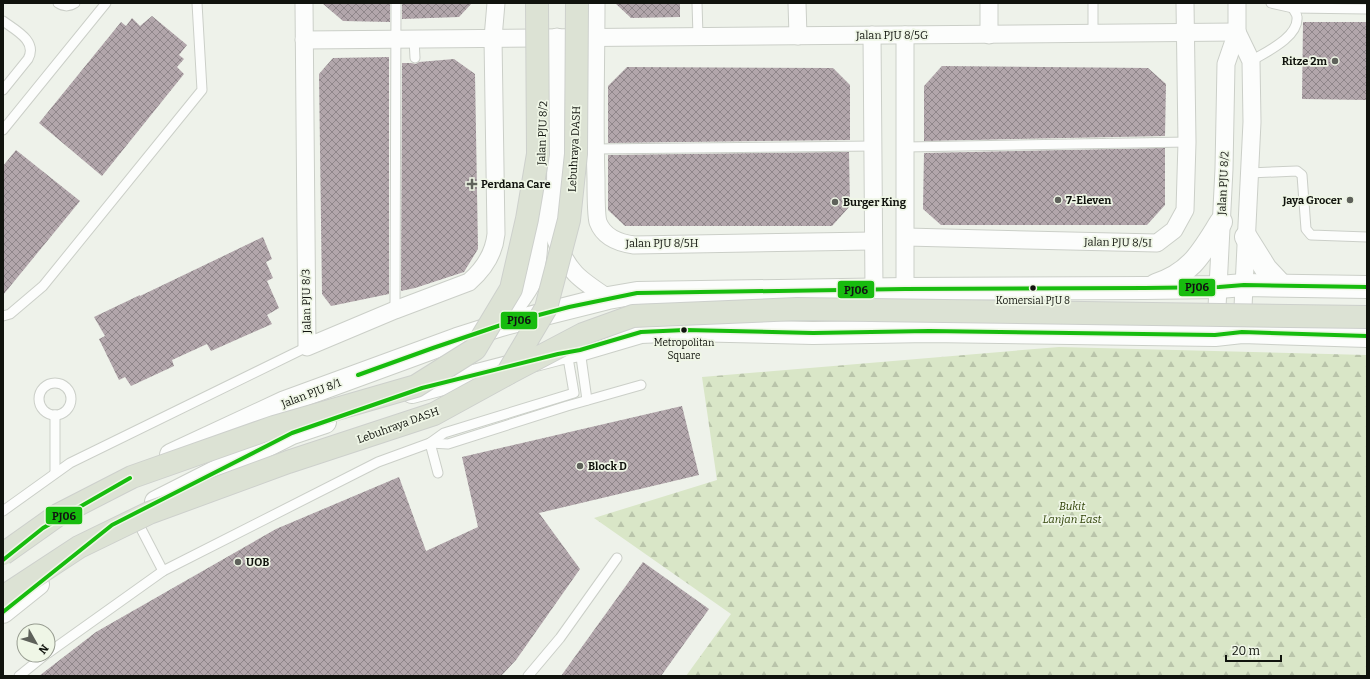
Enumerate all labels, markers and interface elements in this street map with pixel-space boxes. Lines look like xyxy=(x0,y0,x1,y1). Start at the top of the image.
street label: Jalan PJU 8/5G xyxy=(855,29,928,42)
place label: Ritze 2m xyxy=(1282,55,1328,68)
marker: Ritze 2m xyxy=(1330,56,1340,66)
street label: Jalan PJU 8/2 xyxy=(535,101,550,166)
street label: Lebuhraya DASH xyxy=(566,105,583,192)
street label: Jalan PJU 8/2 xyxy=(1215,151,1232,216)
marker: Perdana Care xyxy=(466,178,478,190)
place label: Perdana Care xyxy=(481,178,551,191)
place label: 7-Eleven xyxy=(1066,194,1111,207)
place label: Jaya Grocer xyxy=(1282,194,1343,207)
marker: 7-Eleven xyxy=(1053,195,1063,205)
marker: Jaya Grocer xyxy=(1345,195,1355,205)
place label: Burger King xyxy=(843,196,907,209)
marker: Burger King xyxy=(830,197,840,207)
street label: Jalan PJU 8/5I xyxy=(1083,235,1152,250)
street label: Jalan PJU 8/5H xyxy=(625,237,699,250)
street label: Jalan PJU 8/3 xyxy=(299,269,314,334)
line badge: PJ06 xyxy=(1178,278,1216,297)
line badge: PJ06 xyxy=(837,280,875,299)
text: PJ06 xyxy=(1185,281,1209,294)
marker: Komersial PJU 8 xyxy=(1028,283,1038,293)
text: PJ06 xyxy=(844,284,868,297)
place label: Komersial PJU 8 xyxy=(996,295,1070,307)
line badge: PJ06 xyxy=(500,311,538,330)
text: PJ06 xyxy=(507,314,531,327)
marker: Metropolitan Square xyxy=(679,325,689,335)
place label: Metropolitan Square xyxy=(654,337,715,362)
street label: Jalan PJU 8/1 xyxy=(279,376,343,411)
street label: Lebuhraya DASH xyxy=(355,405,441,446)
place label: Block D xyxy=(588,460,627,473)
marker: Block D xyxy=(575,461,585,471)
park label: Bukit Lanjan East xyxy=(1042,500,1102,526)
line badge: PJ06 xyxy=(45,506,83,525)
text: PJ06 xyxy=(52,510,76,523)
place label: UOB xyxy=(246,556,269,569)
marker: UOB xyxy=(233,557,243,567)
north arrow xyxy=(16,623,56,663)
scale bar xyxy=(1226,637,1281,663)
text: N xyxy=(35,642,51,657)
text: 20 m xyxy=(1232,644,1261,658)

